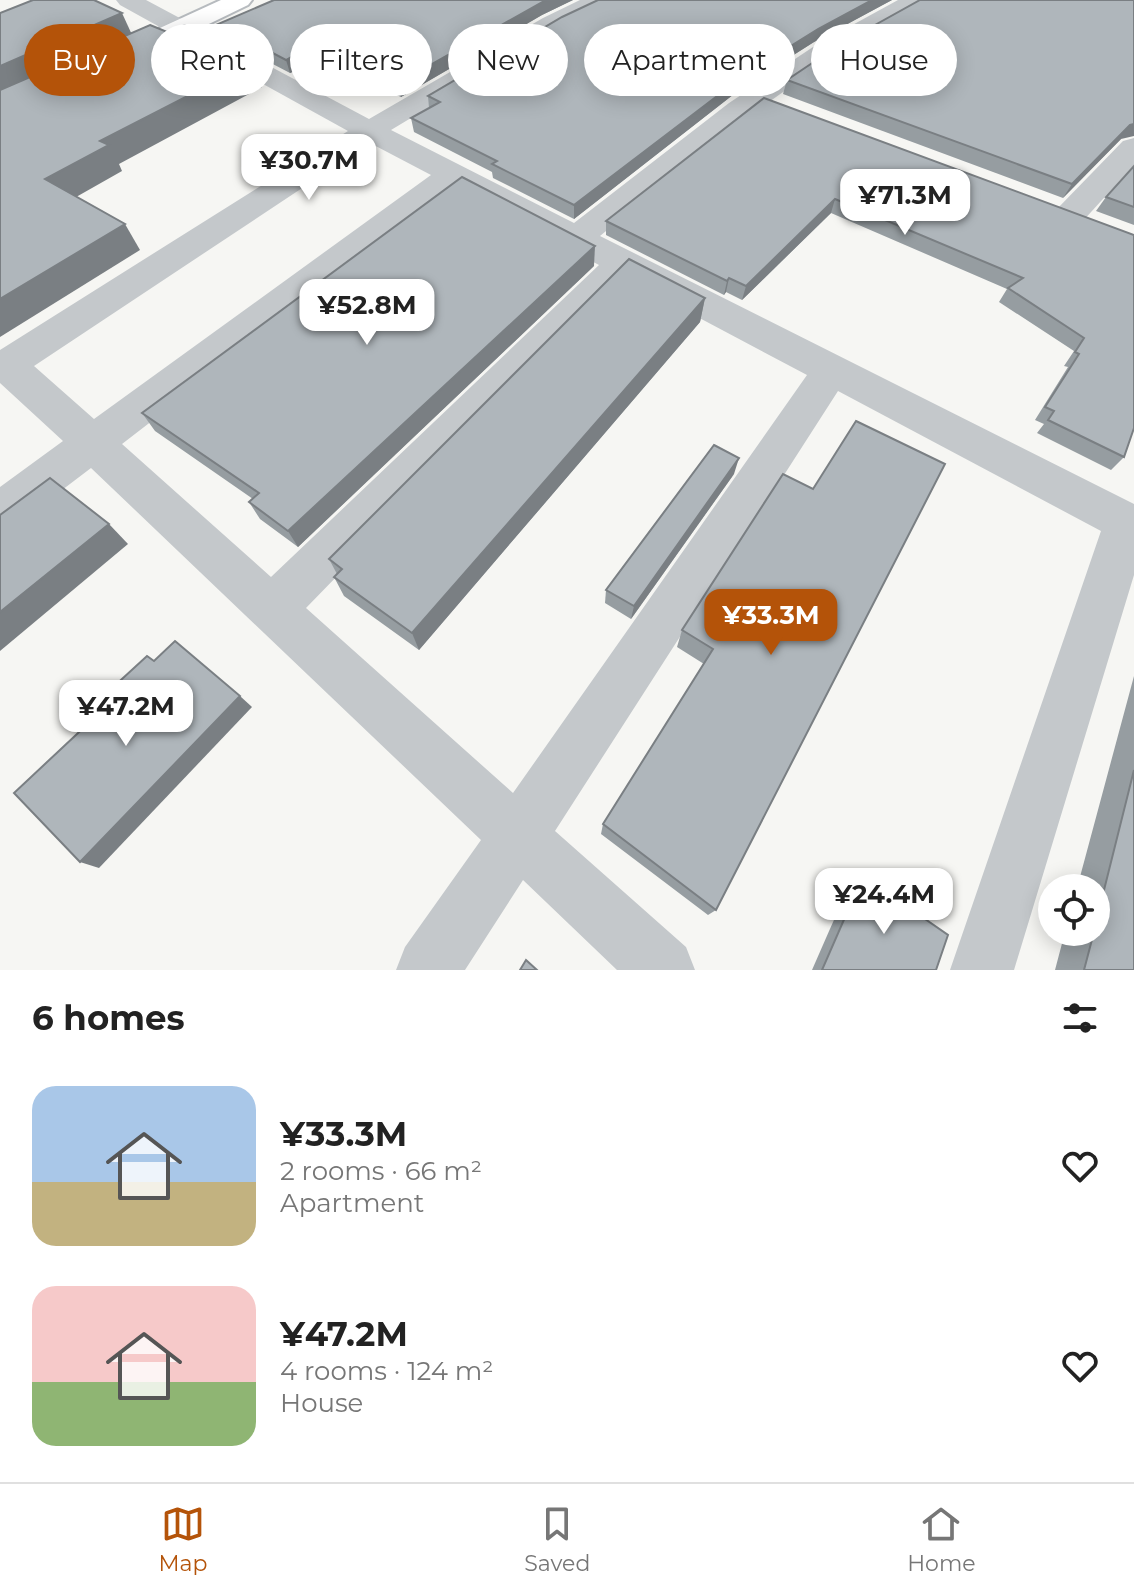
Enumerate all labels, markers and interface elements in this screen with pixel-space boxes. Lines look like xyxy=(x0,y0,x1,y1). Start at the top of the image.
chip: Buy xyxy=(24,24,135,96)
chip: Rent xyxy=(151,24,274,96)
chip: Filters xyxy=(290,24,432,96)
chip: New xyxy=(448,24,568,96)
chip: Apartment xyxy=(584,24,795,96)
chip: House xyxy=(811,24,957,96)
pin: ¥30.7M xyxy=(244,134,374,202)
text: ¥30.7M xyxy=(259,144,359,176)
pin: ¥71.3M xyxy=(840,169,970,237)
text: ¥71.3M xyxy=(858,179,952,211)
pin: ¥52.8M xyxy=(302,279,432,347)
text: ¥52.8M xyxy=(317,289,417,321)
pin: ¥33.3M xyxy=(706,589,836,657)
text: ¥33.3M xyxy=(722,599,820,631)
pin: ¥47.2M xyxy=(61,680,191,748)
text: ¥47.2M xyxy=(77,690,175,722)
pin: ¥24.4M xyxy=(819,868,949,936)
map controls xyxy=(1038,874,1110,946)
button: locate xyxy=(1038,874,1110,946)
text: ¥24.4M xyxy=(833,878,935,910)
icon: filters xyxy=(1058,996,1102,1040)
text: 6 homes xyxy=(32,997,185,1039)
text: ¥33.3M xyxy=(280,1113,407,1155)
icon: home xyxy=(96,1118,192,1214)
icon: heart xyxy=(1058,1144,1102,1188)
text: 2 rooms · 66 m² xyxy=(280,1155,482,1187)
text: Apartment xyxy=(280,1187,424,1219)
text: ¥47.2M xyxy=(280,1313,408,1355)
icon: home xyxy=(96,1318,192,1414)
icon: heart xyxy=(1058,1344,1102,1388)
text: 4 rooms · 124 m² xyxy=(280,1355,493,1387)
text: House xyxy=(280,1387,363,1419)
tab: Map xyxy=(158,1502,207,1577)
tab: Saved xyxy=(524,1502,590,1577)
tab: Home xyxy=(907,1502,976,1577)

